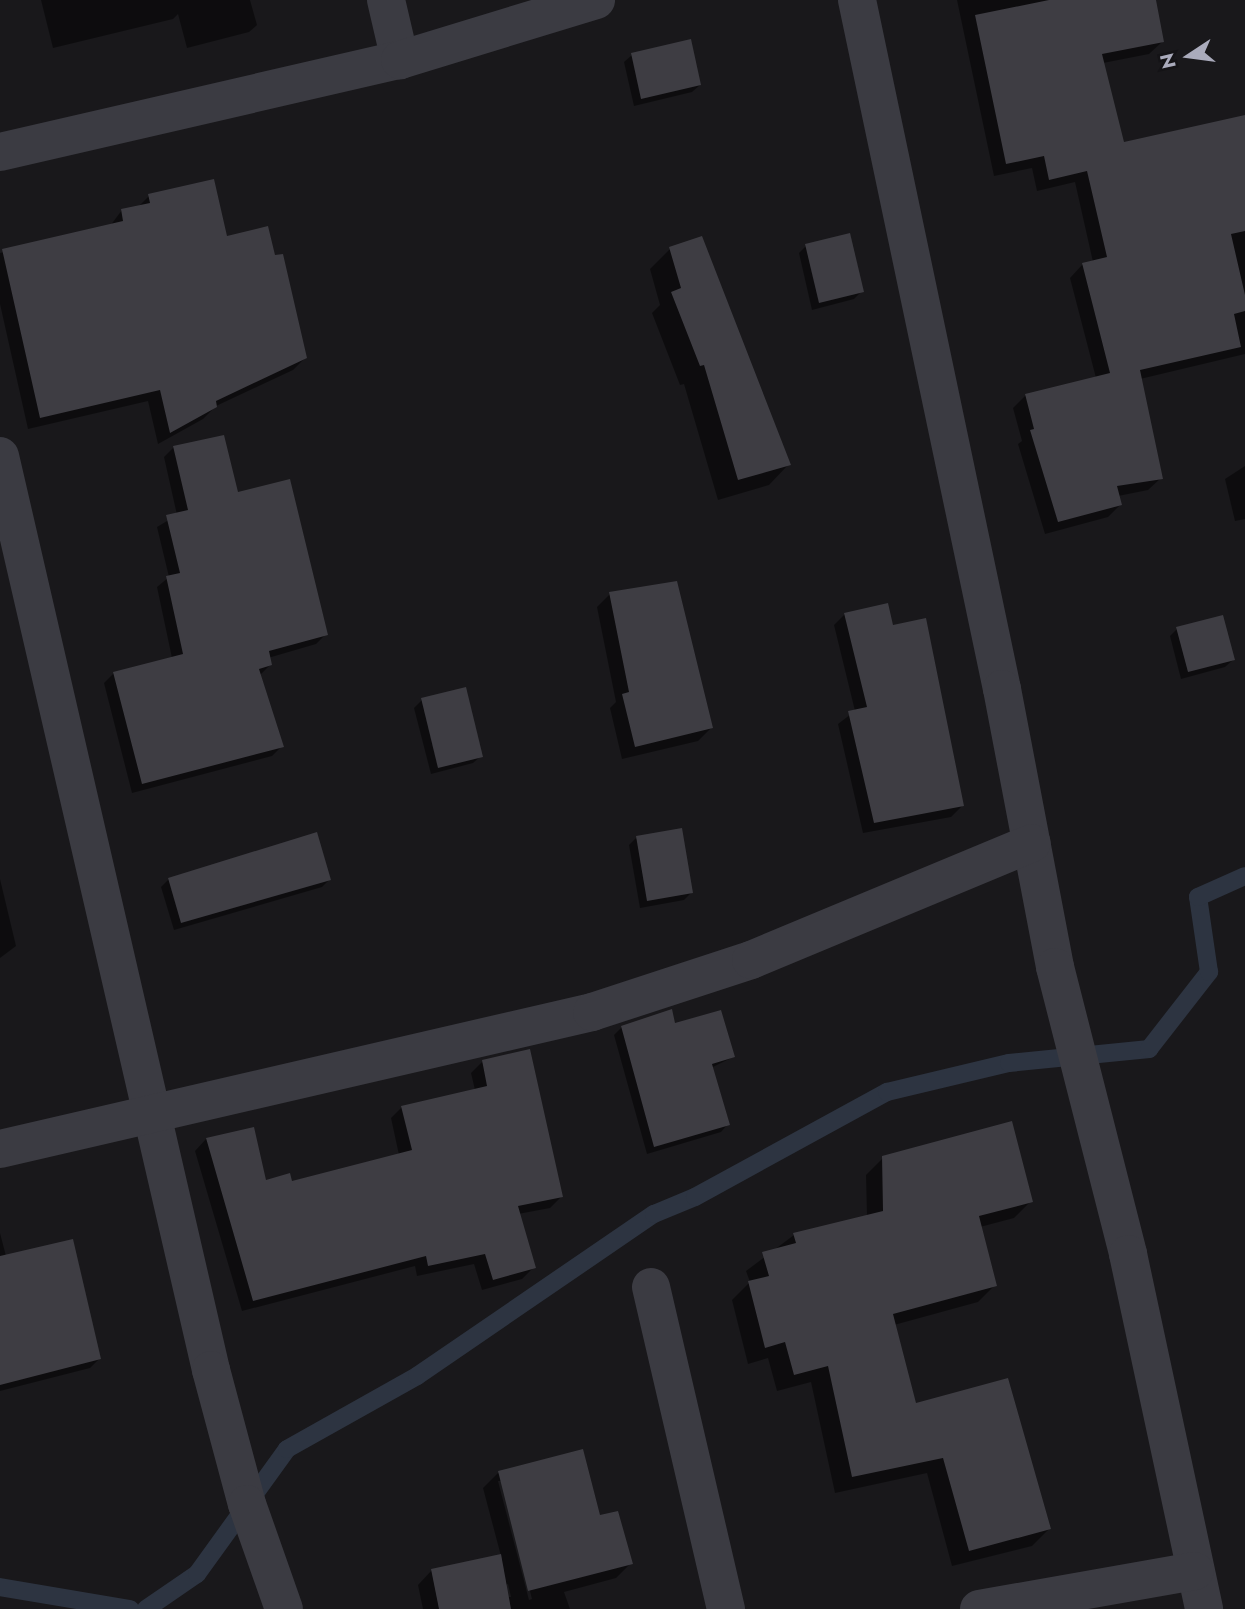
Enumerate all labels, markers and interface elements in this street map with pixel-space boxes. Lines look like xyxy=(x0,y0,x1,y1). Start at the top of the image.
north arrow xyxy=(1154,21,1224,91)
text: N xyxy=(1153,50,1183,71)

